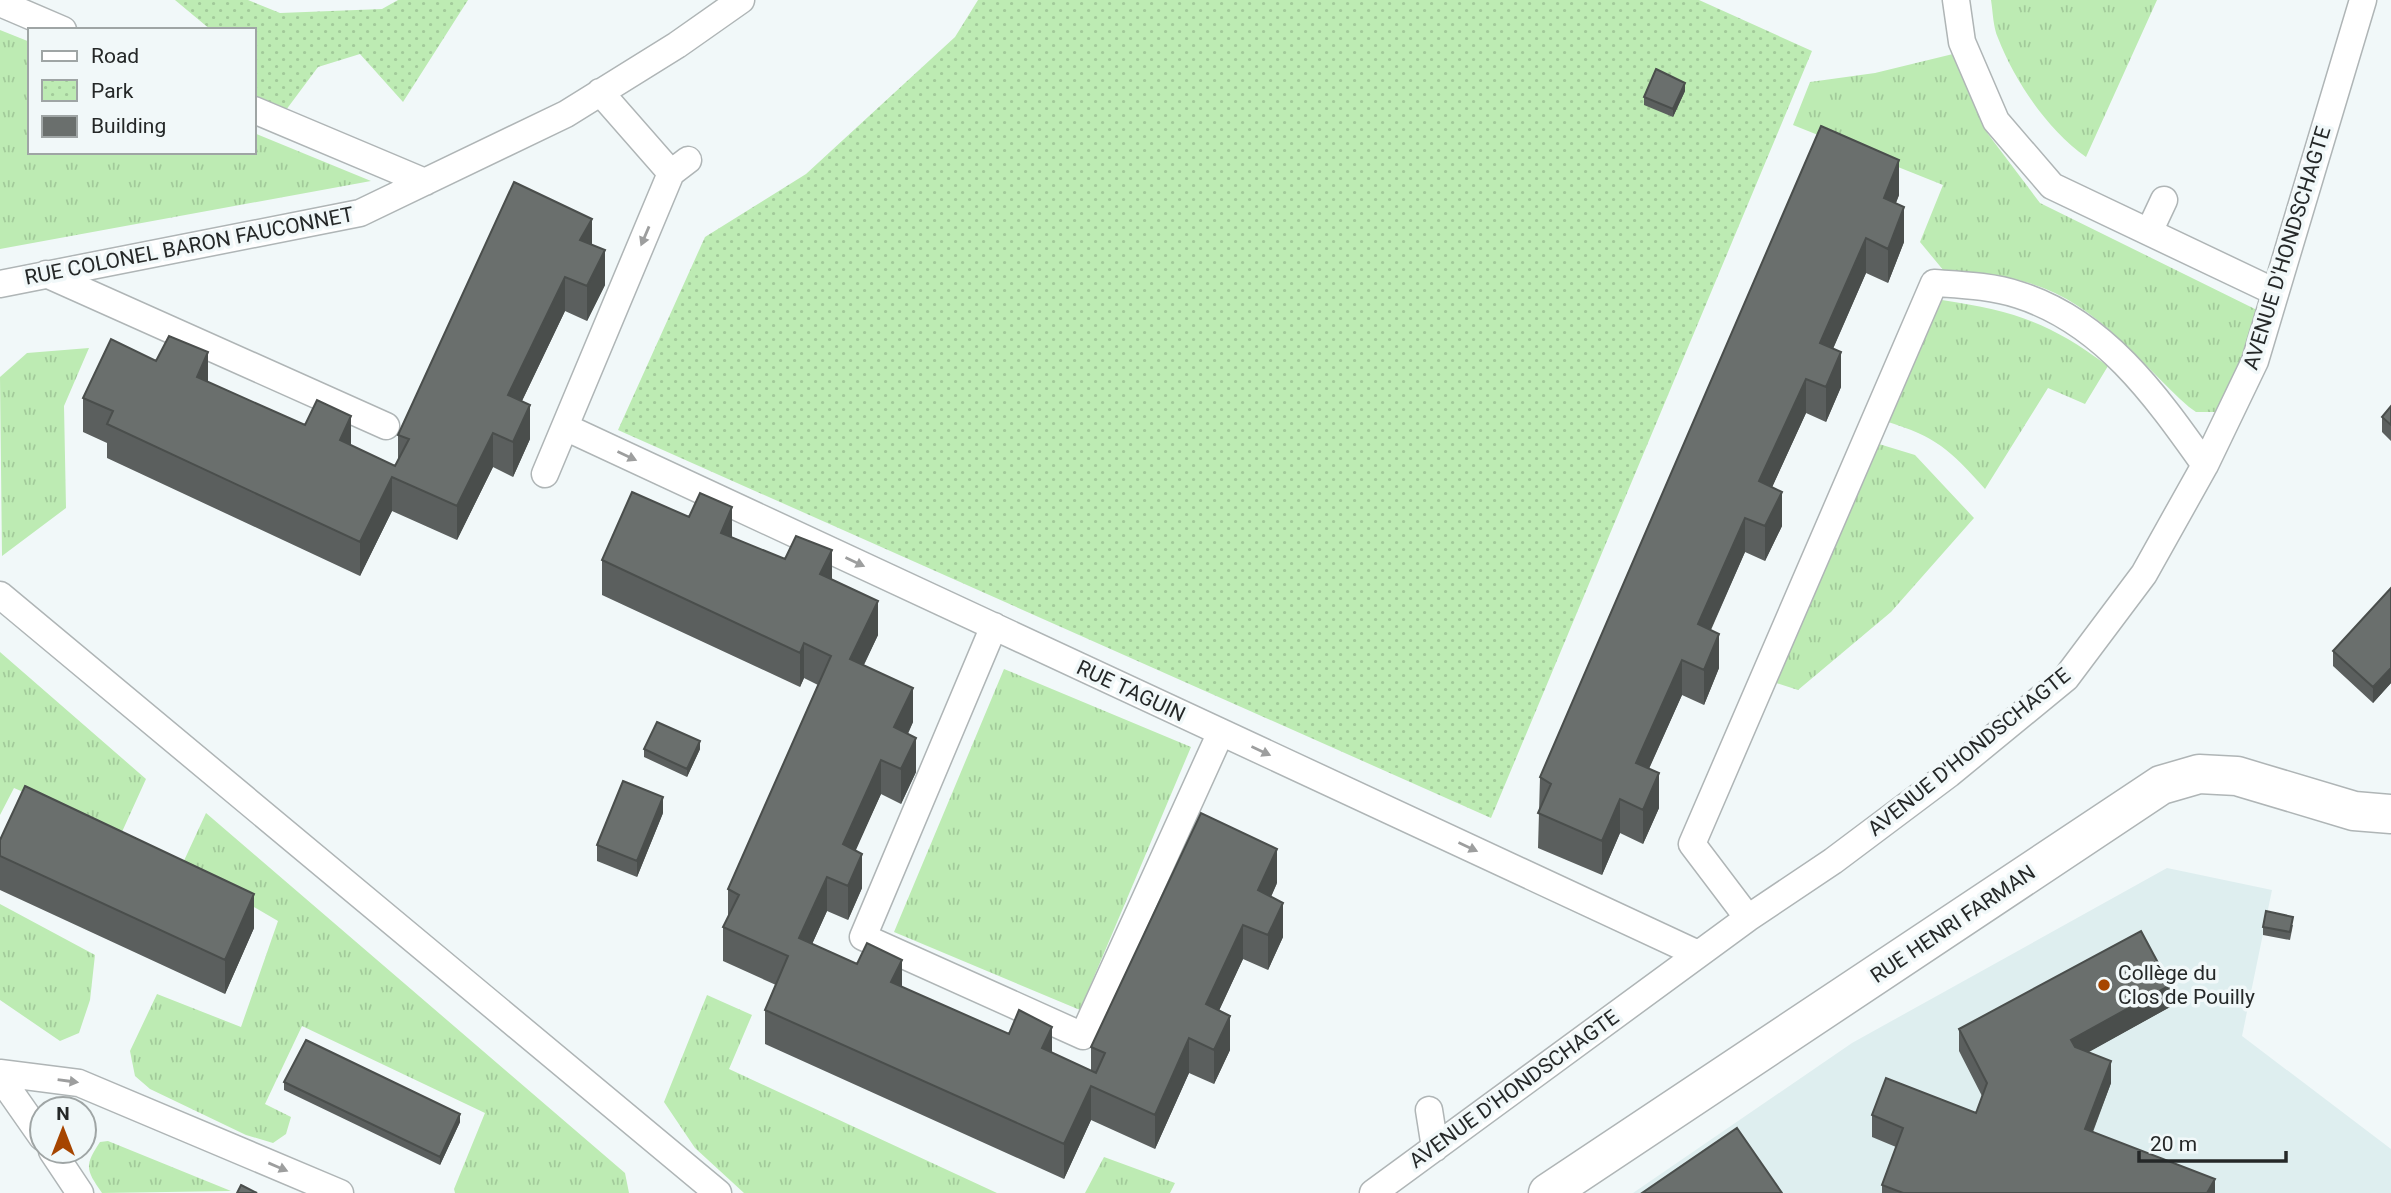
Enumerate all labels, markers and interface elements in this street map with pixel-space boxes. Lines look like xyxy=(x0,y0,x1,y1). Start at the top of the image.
legend xyxy=(28,28,256,154)
text: Road xyxy=(91,44,139,68)
text: Park xyxy=(91,79,134,103)
text: Building xyxy=(91,114,166,138)
street label: AVENUE D'HONDSCHAGTE xyxy=(2239,123,2336,373)
street label: RUE COLONEL BARON FAUCONNET xyxy=(23,202,356,290)
one-way arrow xyxy=(639,225,650,246)
one-way arrow xyxy=(616,451,637,462)
one-way arrow xyxy=(845,556,865,568)
street label: RUE TAGUIN xyxy=(1073,655,1189,727)
street label: AVENUE D'HONDSCHAGTE xyxy=(1863,663,2075,841)
one-way arrow xyxy=(1251,745,1271,757)
one-way arrow xyxy=(1458,841,1478,853)
street label: RUE HENRI FARMAN xyxy=(1866,860,2040,988)
place label: Collège du Clos de Pouilly xyxy=(2118,961,2255,1009)
marker: Collège du Clos de Pouilly xyxy=(2096,977,2112,993)
street label: AVENUE D'HONDSCHAGTE xyxy=(1405,1005,1624,1173)
one-way arrow xyxy=(57,1076,79,1087)
north arrow xyxy=(28,1095,98,1165)
text: N xyxy=(56,1102,70,1125)
scale bar xyxy=(2139,1120,2286,1164)
text: 20 m xyxy=(2150,1132,2197,1156)
one-way arrow xyxy=(268,1161,289,1172)

